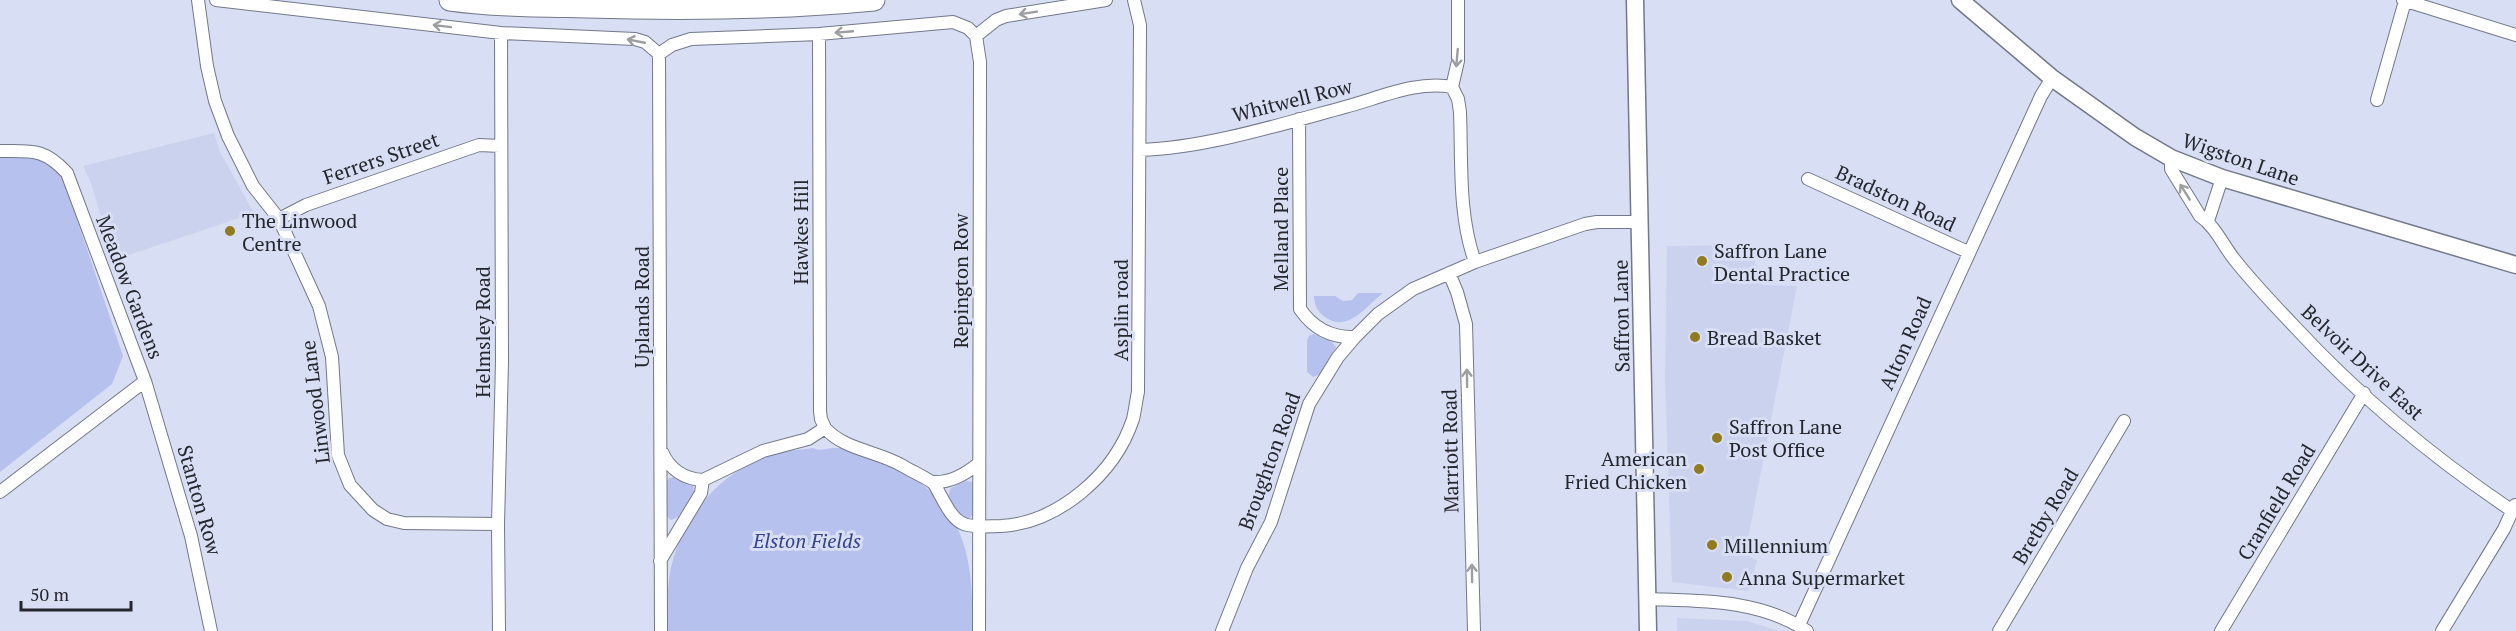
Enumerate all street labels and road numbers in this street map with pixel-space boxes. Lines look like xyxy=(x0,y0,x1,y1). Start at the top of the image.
street label: Whitwell Row xyxy=(1229,72,1355,128)
street label: Ferrers Street xyxy=(319,125,443,190)
street label: Wigston Lane xyxy=(2179,126,2303,192)
street label: Bradston Road xyxy=(1832,158,1960,238)
street label: Melland Place xyxy=(1267,167,1294,291)
street label: Hawkes Hill xyxy=(787,179,814,285)
street label: Meadow Gardens xyxy=(90,211,170,363)
street label: Repington Row xyxy=(947,213,974,349)
street label: Uplands Road xyxy=(628,246,655,368)
street label: Asplin road xyxy=(1107,259,1134,361)
street label: Saffron Lane xyxy=(1607,259,1635,373)
street label: Helmsley Road xyxy=(469,266,496,398)
street label: Alton Road xyxy=(1872,292,1938,394)
street label: Belvoir Drive East xyxy=(2296,298,2430,426)
street label: Linwood Lane xyxy=(294,339,336,465)
street label: Broughton Road xyxy=(1232,388,1306,534)
street label: Marriott Road xyxy=(1435,389,1465,513)
street label: Cranfield Road xyxy=(2231,439,2321,565)
street label: Stanton Row xyxy=(171,442,229,558)
street label: Bretby Road xyxy=(2006,463,2084,569)

